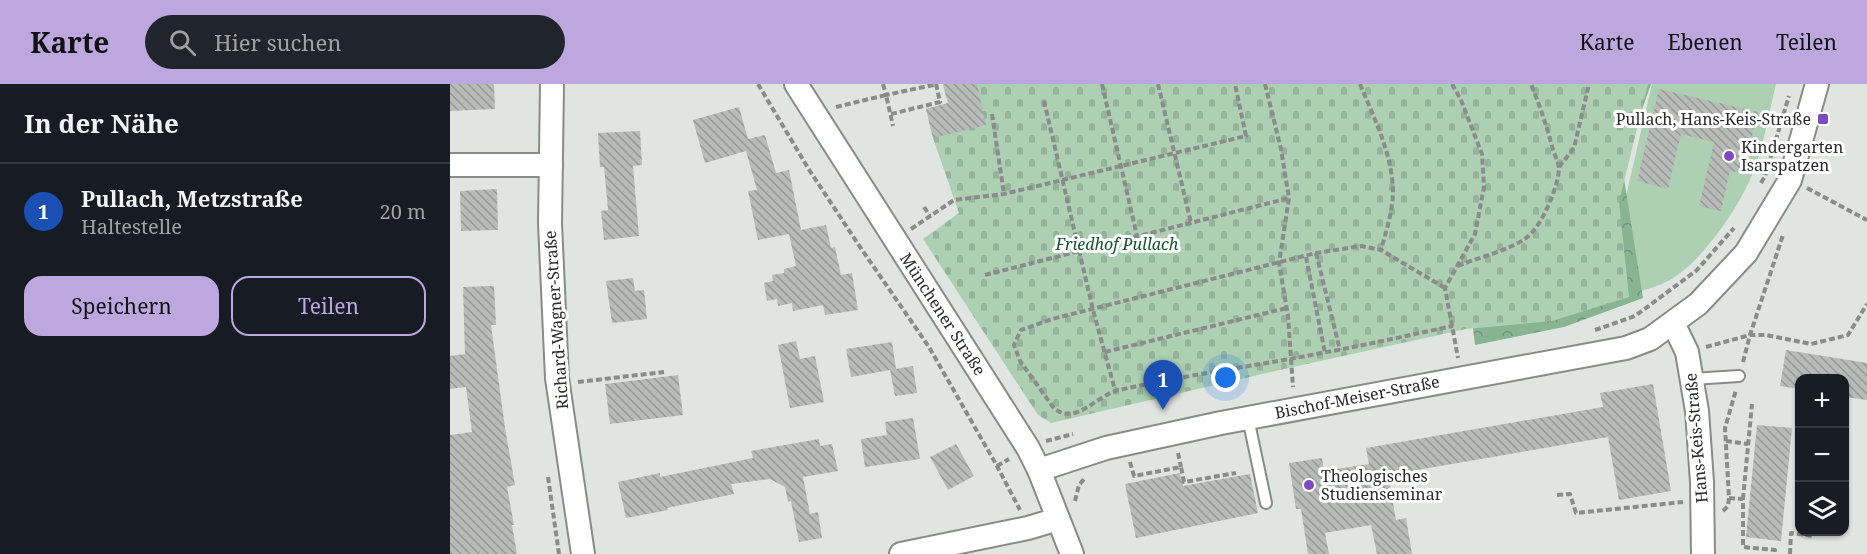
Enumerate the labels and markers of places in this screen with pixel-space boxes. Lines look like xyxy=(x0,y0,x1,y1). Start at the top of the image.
place label: Pullach, Hans-Keis-Straße xyxy=(1616,108,1811,130)
marker: Pullach, Hans-Keis-Straße xyxy=(1816,112,1830,126)
place label: Kindergarten Isarspatzen xyxy=(1741,136,1843,176)
marker: Kindergarten Isarspatzen xyxy=(1722,149,1736,163)
pin: 1 xyxy=(1144,360,1182,410)
place label: Theologisches Studienseminar xyxy=(1321,465,1443,505)
marker: Theologisches Studienseminar xyxy=(1302,478,1316,492)

